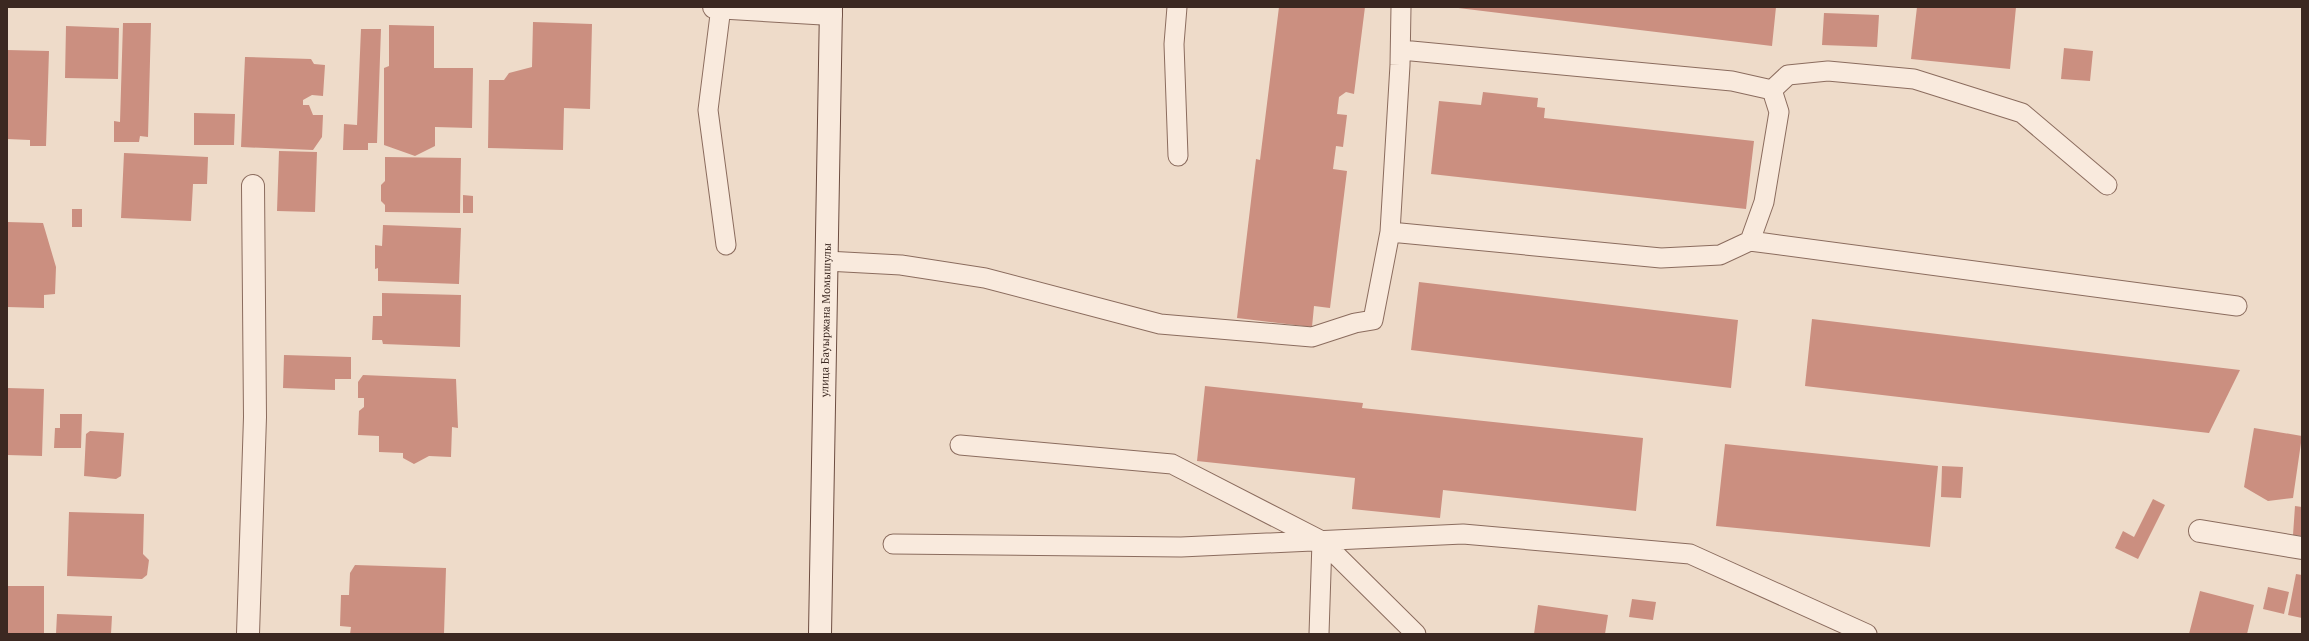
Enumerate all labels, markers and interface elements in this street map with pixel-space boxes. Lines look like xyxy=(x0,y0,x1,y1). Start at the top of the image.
street label: улица Бауыржана Момышулы xyxy=(817,243,834,398)

